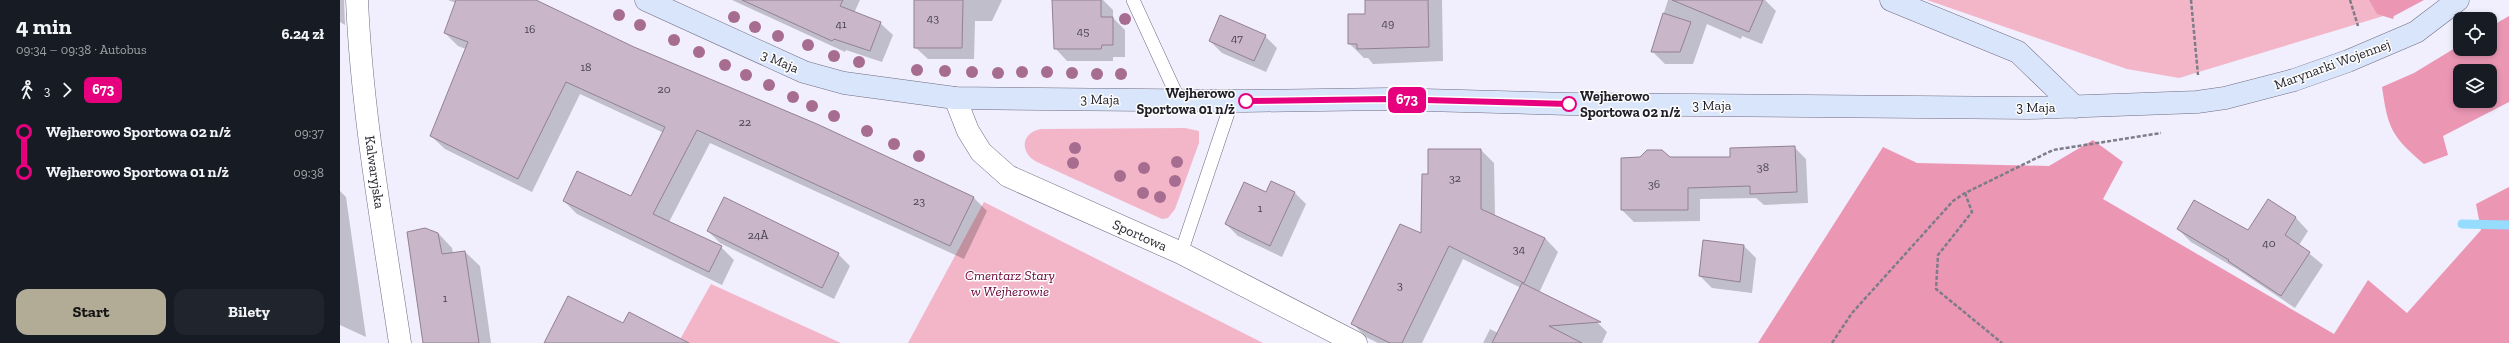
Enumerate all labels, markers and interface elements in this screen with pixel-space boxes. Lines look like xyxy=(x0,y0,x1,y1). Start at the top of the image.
house number: 43 xyxy=(927,11,939,25)
map controls xyxy=(2453,12,2497,108)
button: locate xyxy=(2453,12,2497,56)
text: 4 min xyxy=(16,13,72,40)
house number: 49 xyxy=(1382,16,1394,30)
house number: 41 xyxy=(835,17,847,31)
house number: 16 xyxy=(525,22,536,36)
house number: 45 xyxy=(1077,24,1089,38)
text: 6.24 zł xyxy=(282,25,324,43)
house number: 47 xyxy=(1231,31,1243,45)
street label: Marynarki Wojennej xyxy=(2272,36,2393,93)
text: 09:34 – 09:38 · Autobus xyxy=(16,42,147,57)
street label: 3 Maja xyxy=(758,46,801,77)
house number: 18 xyxy=(580,60,592,74)
button: layers xyxy=(2453,64,2497,108)
icon: walk xyxy=(16,79,38,101)
icon: forward xyxy=(56,79,78,101)
text: 673 xyxy=(92,81,114,98)
house number: 20 xyxy=(657,82,671,96)
text: 3 xyxy=(44,83,50,98)
place label: Wejherowo Sportowa 01 n/ż xyxy=(1136,85,1236,118)
line badge: 673 xyxy=(1384,87,1430,113)
place label: Wejherowo Sportowa 02 n/ż xyxy=(1580,88,1681,121)
street label: 3 Maja xyxy=(1080,91,1120,108)
text: 673 xyxy=(1396,91,1418,108)
marker: Wejherowo Sportowa 01 n/ż xyxy=(1238,93,1254,109)
marker: Wejherowo Sportowa 02 n/ż xyxy=(1561,96,1577,112)
street label: 3 Maja xyxy=(1692,97,1732,114)
street label: 3 Maja xyxy=(2016,99,2056,116)
house number: 22 xyxy=(739,115,751,129)
text: Wejherowo Sportowa 02 n/ż xyxy=(46,123,231,141)
text: 09:37 xyxy=(294,125,324,140)
street label: Kalwaryjska xyxy=(361,134,388,210)
house number: 38 xyxy=(1757,160,1769,174)
text: Wejherowo Sportowa 01 n/ż xyxy=(46,163,229,181)
text: 09:38 xyxy=(293,165,324,180)
house number: 32 xyxy=(1449,171,1461,185)
house number: 36 xyxy=(1648,177,1660,191)
house number: 23 xyxy=(913,194,925,208)
house number: 1 xyxy=(1258,201,1263,215)
street label: Sportowa xyxy=(1110,216,1170,255)
house number: 24A xyxy=(748,228,768,242)
house number: 40 xyxy=(2262,236,2276,250)
house number: 34 xyxy=(1513,242,1526,256)
park label: Cmentarz Stary w Wejherowie xyxy=(965,267,1055,300)
house number: 3 xyxy=(1397,278,1403,292)
button: Start xyxy=(16,289,166,335)
button: Bilety xyxy=(174,289,324,335)
house number: 1 xyxy=(443,291,448,305)

